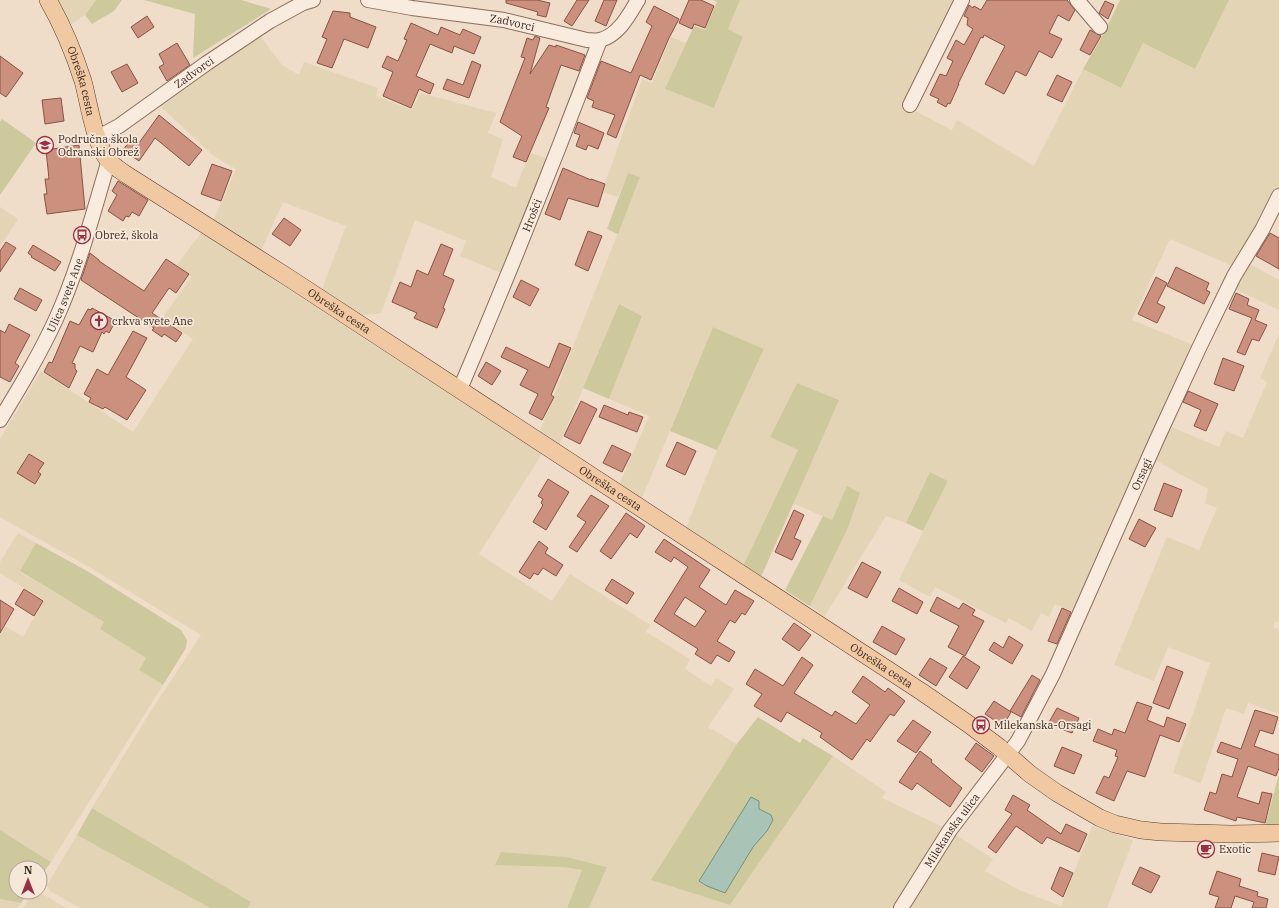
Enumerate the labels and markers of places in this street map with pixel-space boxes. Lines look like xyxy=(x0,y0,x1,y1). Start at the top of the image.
place label: Područna škola Odranski Obrež xyxy=(58,132,139,159)
school or university icon: Područna škola Odranski Obrež xyxy=(35,135,55,155)
bus stop icon: Obrež, škola xyxy=(72,225,92,245)
place label: Obrež, škola xyxy=(95,228,158,242)
church icon: crkva svete Ane xyxy=(89,311,109,331)
place label: crkva svete Ane xyxy=(112,314,193,328)
bus stop icon: Milekanska-Orsagi xyxy=(971,715,991,735)
place label: Milekanska-Orsagi xyxy=(994,718,1092,732)
cafe icon: Exotic xyxy=(1196,839,1216,859)
place label: Exotic xyxy=(1219,842,1252,856)

